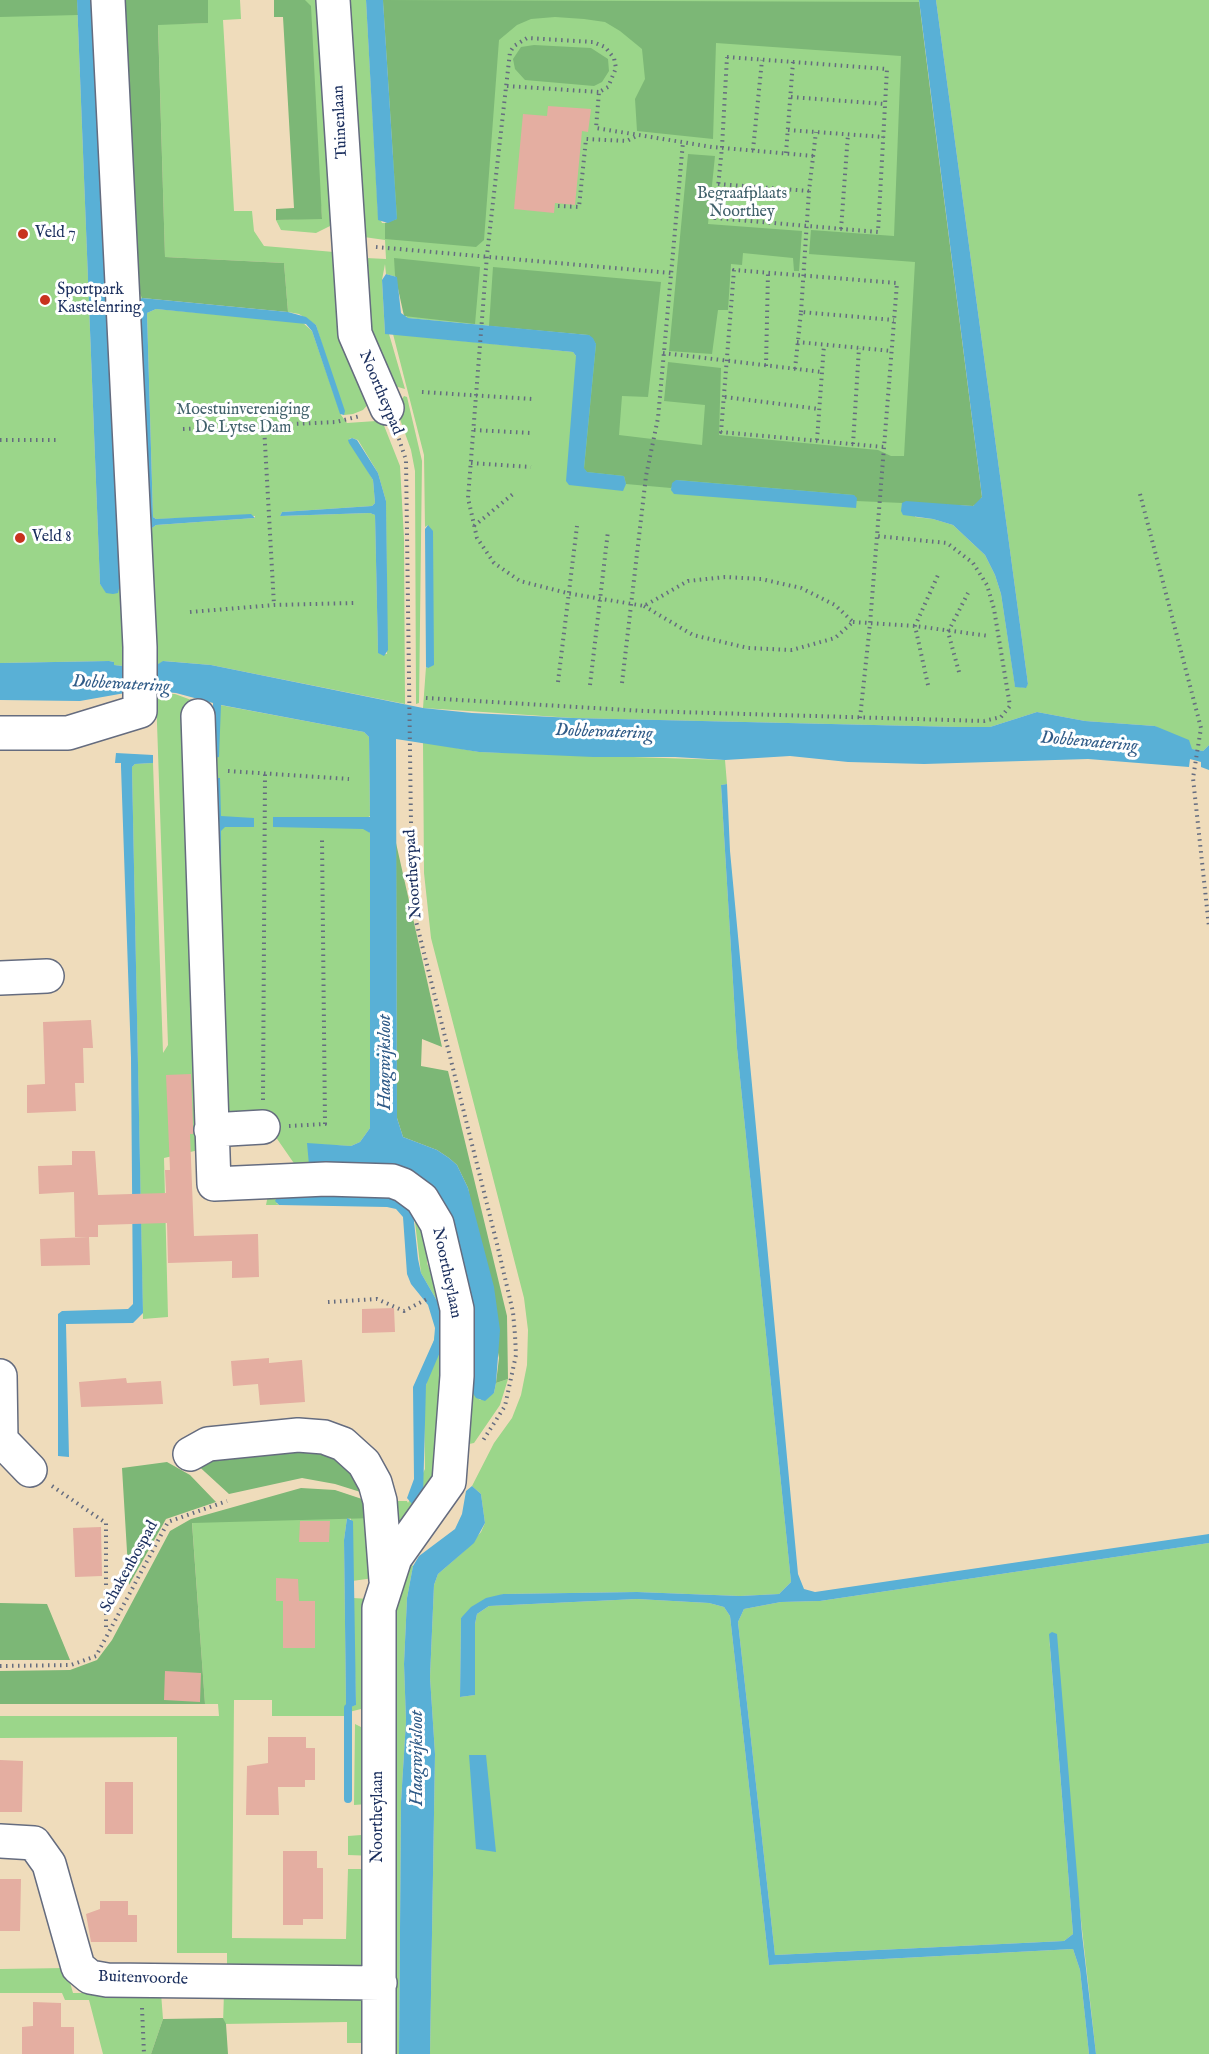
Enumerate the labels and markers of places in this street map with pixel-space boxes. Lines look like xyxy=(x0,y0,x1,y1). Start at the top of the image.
place label: Veld 7 xyxy=(35,224,76,244)
marker: Veld 7 xyxy=(16,227,30,241)
place label: Sportpark Kastelenring xyxy=(57,281,141,319)
marker: Sportpark Kastelenring xyxy=(38,293,52,307)
place label: Veld 8 xyxy=(32,528,72,548)
marker: Veld 8 xyxy=(13,531,27,545)

